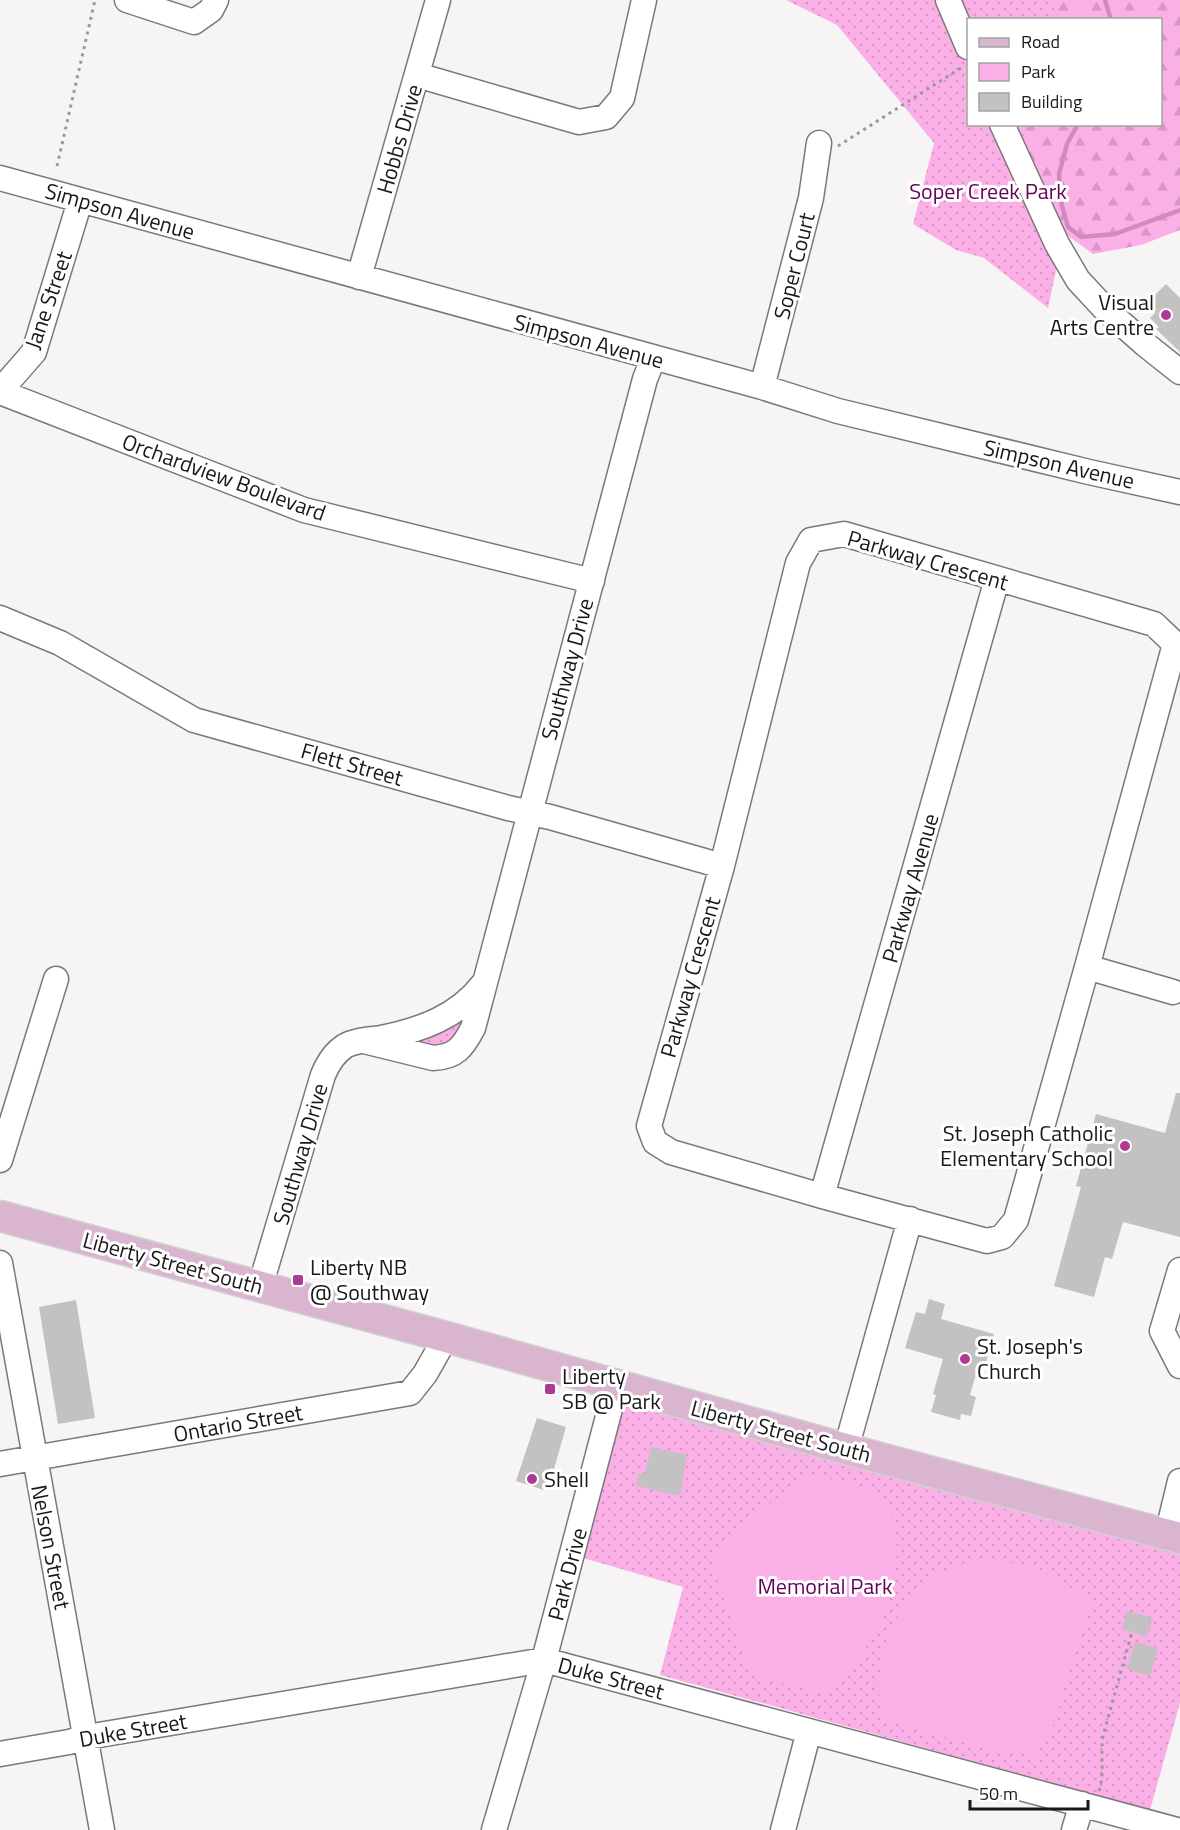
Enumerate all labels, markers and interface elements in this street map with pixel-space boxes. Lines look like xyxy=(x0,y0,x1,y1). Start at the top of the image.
legend xyxy=(967,18,1162,126)
text: Road xyxy=(1021,28,1060,55)
text: Park xyxy=(1021,58,1056,85)
street label: Hobbs Drive xyxy=(367,80,431,198)
text: Building xyxy=(1021,88,1082,115)
street label: Simpson Avenue xyxy=(41,173,199,249)
park label: Soper Creek Park xyxy=(909,174,1067,208)
street label: Soper Court xyxy=(764,209,824,323)
street label: Jane Street xyxy=(15,246,81,354)
place label: Visual Arts Centre xyxy=(1050,285,1154,344)
street label: Simpson Avenue xyxy=(510,305,668,377)
marker: Visual Arts Centre xyxy=(1159,308,1173,322)
street label: Orchardview Boulevard xyxy=(117,424,331,530)
street label: Simpson Avenue xyxy=(980,430,1138,498)
street label: Parkway Crescent xyxy=(844,521,1013,599)
street label: Southway Drive xyxy=(532,594,602,744)
street label: Flett Street xyxy=(297,733,407,795)
street label: Parkway Avenue xyxy=(872,809,948,967)
street label: Parkway Crescent xyxy=(651,892,729,1061)
street label: Southway Drive xyxy=(264,1079,336,1229)
place label: St. Joseph Catholic Elementary School xyxy=(940,1116,1113,1175)
marker: St. Joseph Catholic Elementary School xyxy=(1118,1139,1132,1153)
street label: Liberty Street South xyxy=(79,1223,267,1303)
place label: Liberty NB @ Southway xyxy=(310,1250,430,1309)
marker: Liberty NB @ Southway xyxy=(291,1273,305,1287)
place label: St. Joseph's Church xyxy=(977,1329,1083,1388)
marker: St. Joseph's Church xyxy=(958,1352,972,1366)
place label: Liberty SB @ Park xyxy=(562,1359,661,1418)
marker: Liberty SB @ Park xyxy=(543,1382,557,1396)
street label: Liberty Street South xyxy=(687,1391,875,1471)
street label: Ontario Street xyxy=(171,1395,306,1451)
place label: Shell xyxy=(544,1462,589,1496)
marker: Shell xyxy=(525,1472,539,1486)
street label: Nelson Street xyxy=(22,1482,80,1612)
street label: Park Drive xyxy=(538,1524,596,1624)
park label: Memorial Park xyxy=(758,1569,893,1603)
street label: Duke Street xyxy=(554,1647,668,1709)
street label: Duke Street xyxy=(76,1704,190,1756)
scale bar xyxy=(970,1773,1088,1811)
text: 50 m xyxy=(979,1780,1018,1807)

